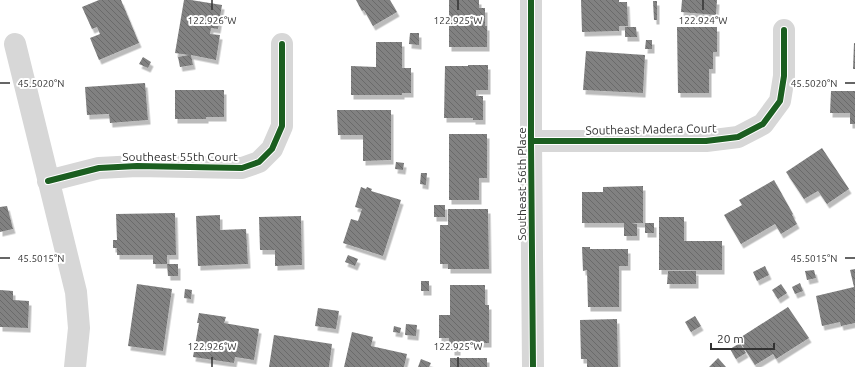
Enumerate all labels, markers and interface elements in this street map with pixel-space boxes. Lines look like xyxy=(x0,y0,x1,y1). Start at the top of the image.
text: 122.926°W xyxy=(188,15,236,26)
text: 122.925°W xyxy=(434,15,482,26)
text: 122.924°W xyxy=(679,15,727,26)
text: 45.5020°N xyxy=(18,78,64,89)
text: 45.5020°N xyxy=(791,78,837,89)
street label: Southeast Madera Court xyxy=(585,121,717,137)
street label: Southeast 56th Place xyxy=(515,127,528,241)
street label: Southeast 55th Court xyxy=(122,150,238,163)
text: 45.5015°N xyxy=(18,253,64,264)
text: 45.5015°N xyxy=(791,253,837,264)
scale bar xyxy=(711,325,774,351)
text: 20 m xyxy=(717,332,744,345)
text: 122.926°W xyxy=(188,341,236,352)
text: 122.925°W xyxy=(434,341,482,352)

